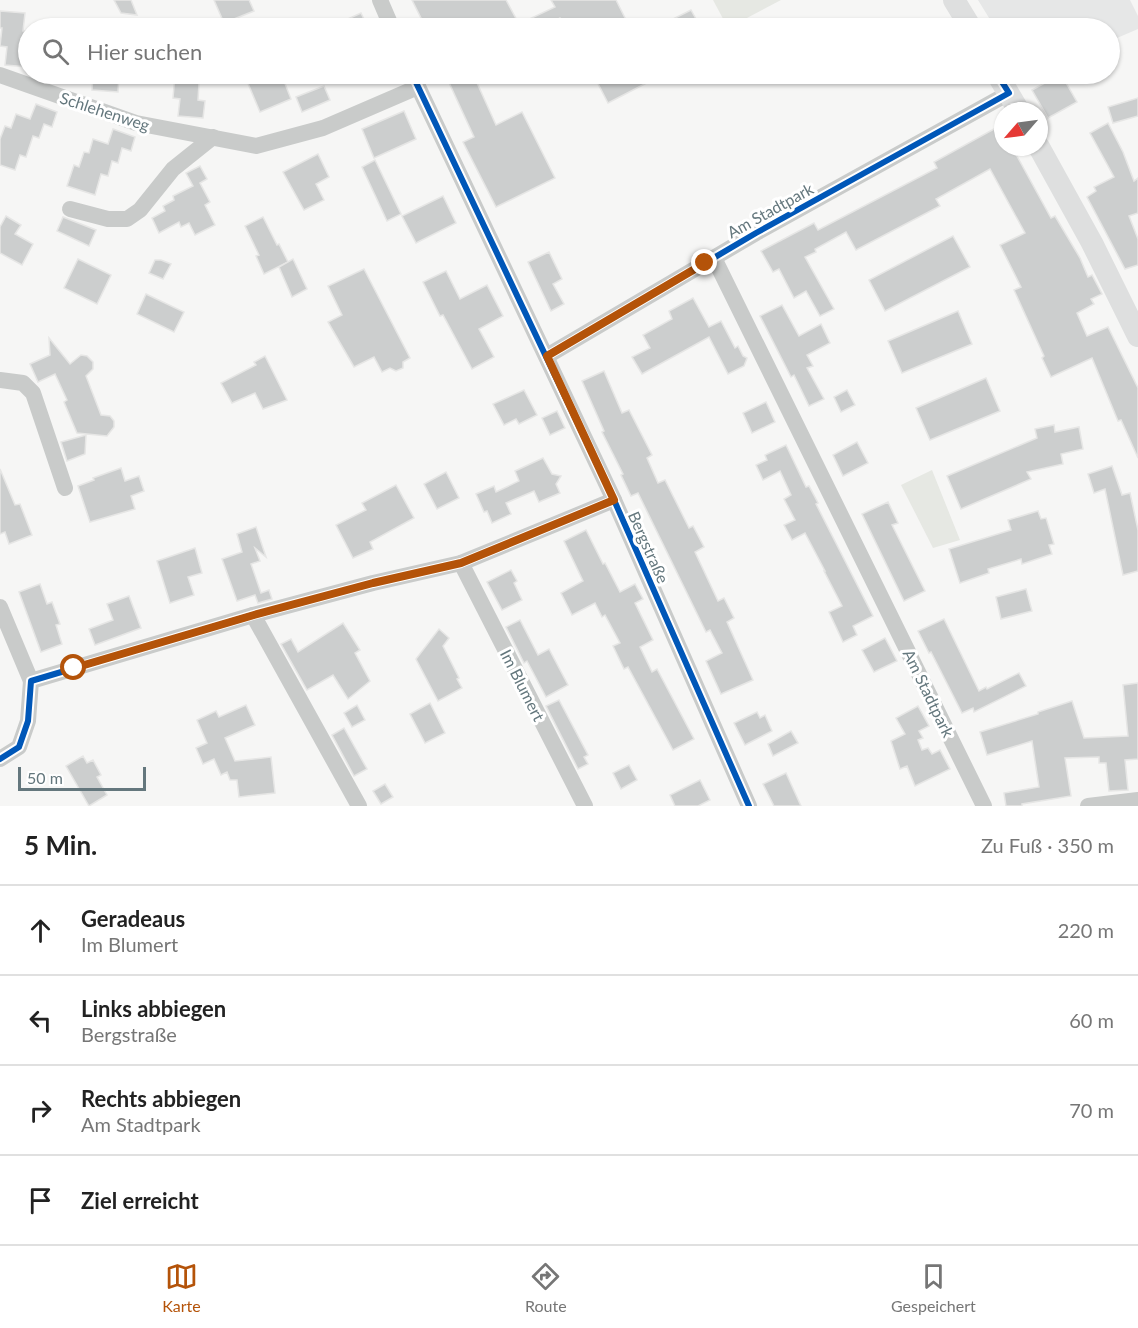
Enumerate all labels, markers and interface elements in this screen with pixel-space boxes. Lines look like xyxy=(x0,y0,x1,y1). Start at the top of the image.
search box xyxy=(18,18,1120,84)
icon: search xyxy=(39,35,72,68)
text: Hier suchen xyxy=(87,38,202,65)
street label: Schlehenweg xyxy=(58,88,152,134)
north arrow xyxy=(994,102,1048,156)
street label: Am Stadtpark xyxy=(724,178,817,241)
route end xyxy=(691,249,717,275)
street label: Bergstraße xyxy=(625,508,673,586)
street label: Im Blumert xyxy=(497,646,549,724)
street label: Am Stadtpark xyxy=(899,646,959,741)
route start xyxy=(60,654,86,680)
scale bar xyxy=(18,764,146,792)
text: 50 m xyxy=(27,768,63,787)
text: 5 Min. xyxy=(24,829,97,861)
text: Zu Fuß · 350 m xyxy=(981,833,1114,857)
text: Geradeaus xyxy=(81,905,185,932)
icon: ahead xyxy=(24,914,57,947)
text: 220 m xyxy=(1058,918,1114,942)
text: Im Blumert xyxy=(81,932,178,956)
text: Links abbiegen xyxy=(81,995,226,1022)
icon: left xyxy=(24,1004,57,1037)
text: 60 m xyxy=(1069,1008,1114,1032)
text: Bergstraße xyxy=(81,1022,177,1046)
text: Rechts abbiegen xyxy=(81,1085,241,1112)
icon: right xyxy=(24,1094,57,1127)
text: 70 m xyxy=(1069,1098,1114,1122)
text: Am Stadtpark xyxy=(81,1112,201,1136)
icon: arrive xyxy=(24,1184,57,1217)
text: Ziel erreicht xyxy=(81,1187,199,1214)
tab: Karte xyxy=(162,1260,201,1315)
tab: Route xyxy=(525,1260,567,1315)
tab: Gespeichert xyxy=(891,1260,976,1315)

